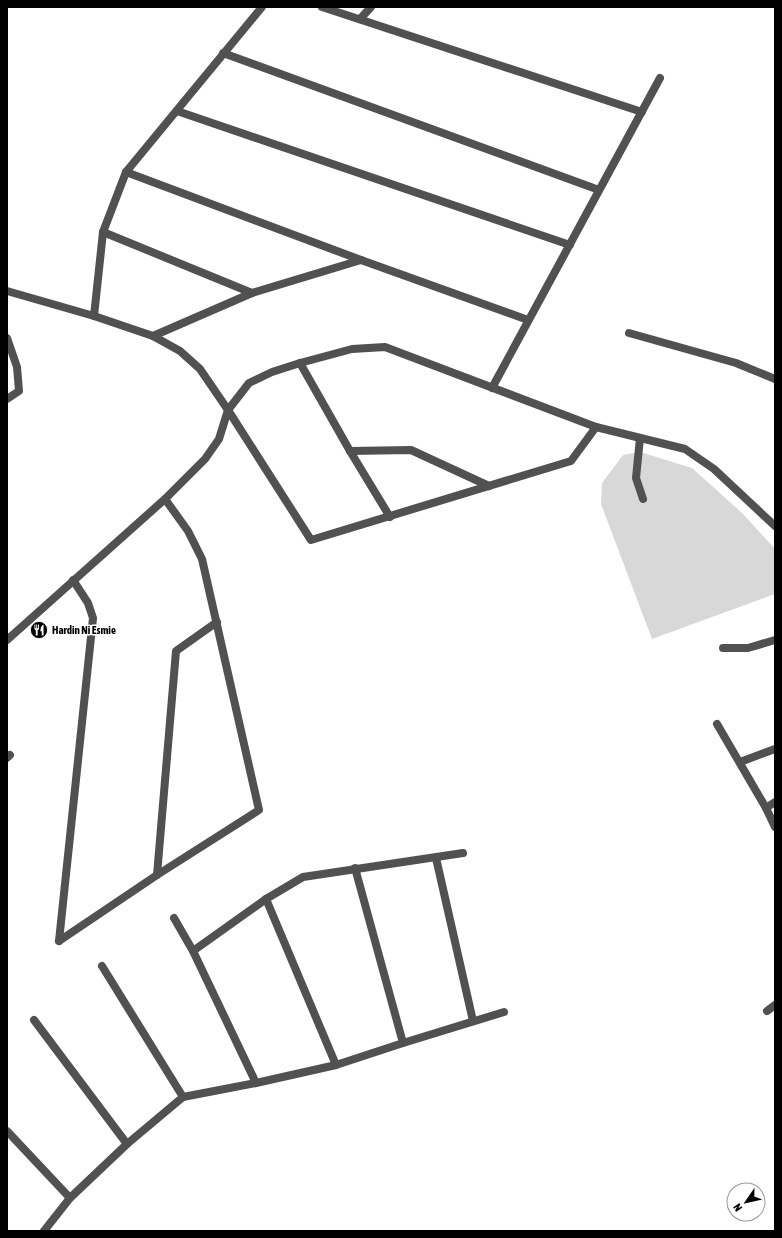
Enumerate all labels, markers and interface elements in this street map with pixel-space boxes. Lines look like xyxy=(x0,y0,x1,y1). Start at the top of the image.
restaurant icon: Hardin Ni Esmie xyxy=(29,620,49,640)
place label: Hardin Ni Esmie xyxy=(52,624,116,636)
north arrow xyxy=(726,1182,766,1222)
text: N xyxy=(731,1202,745,1214)

